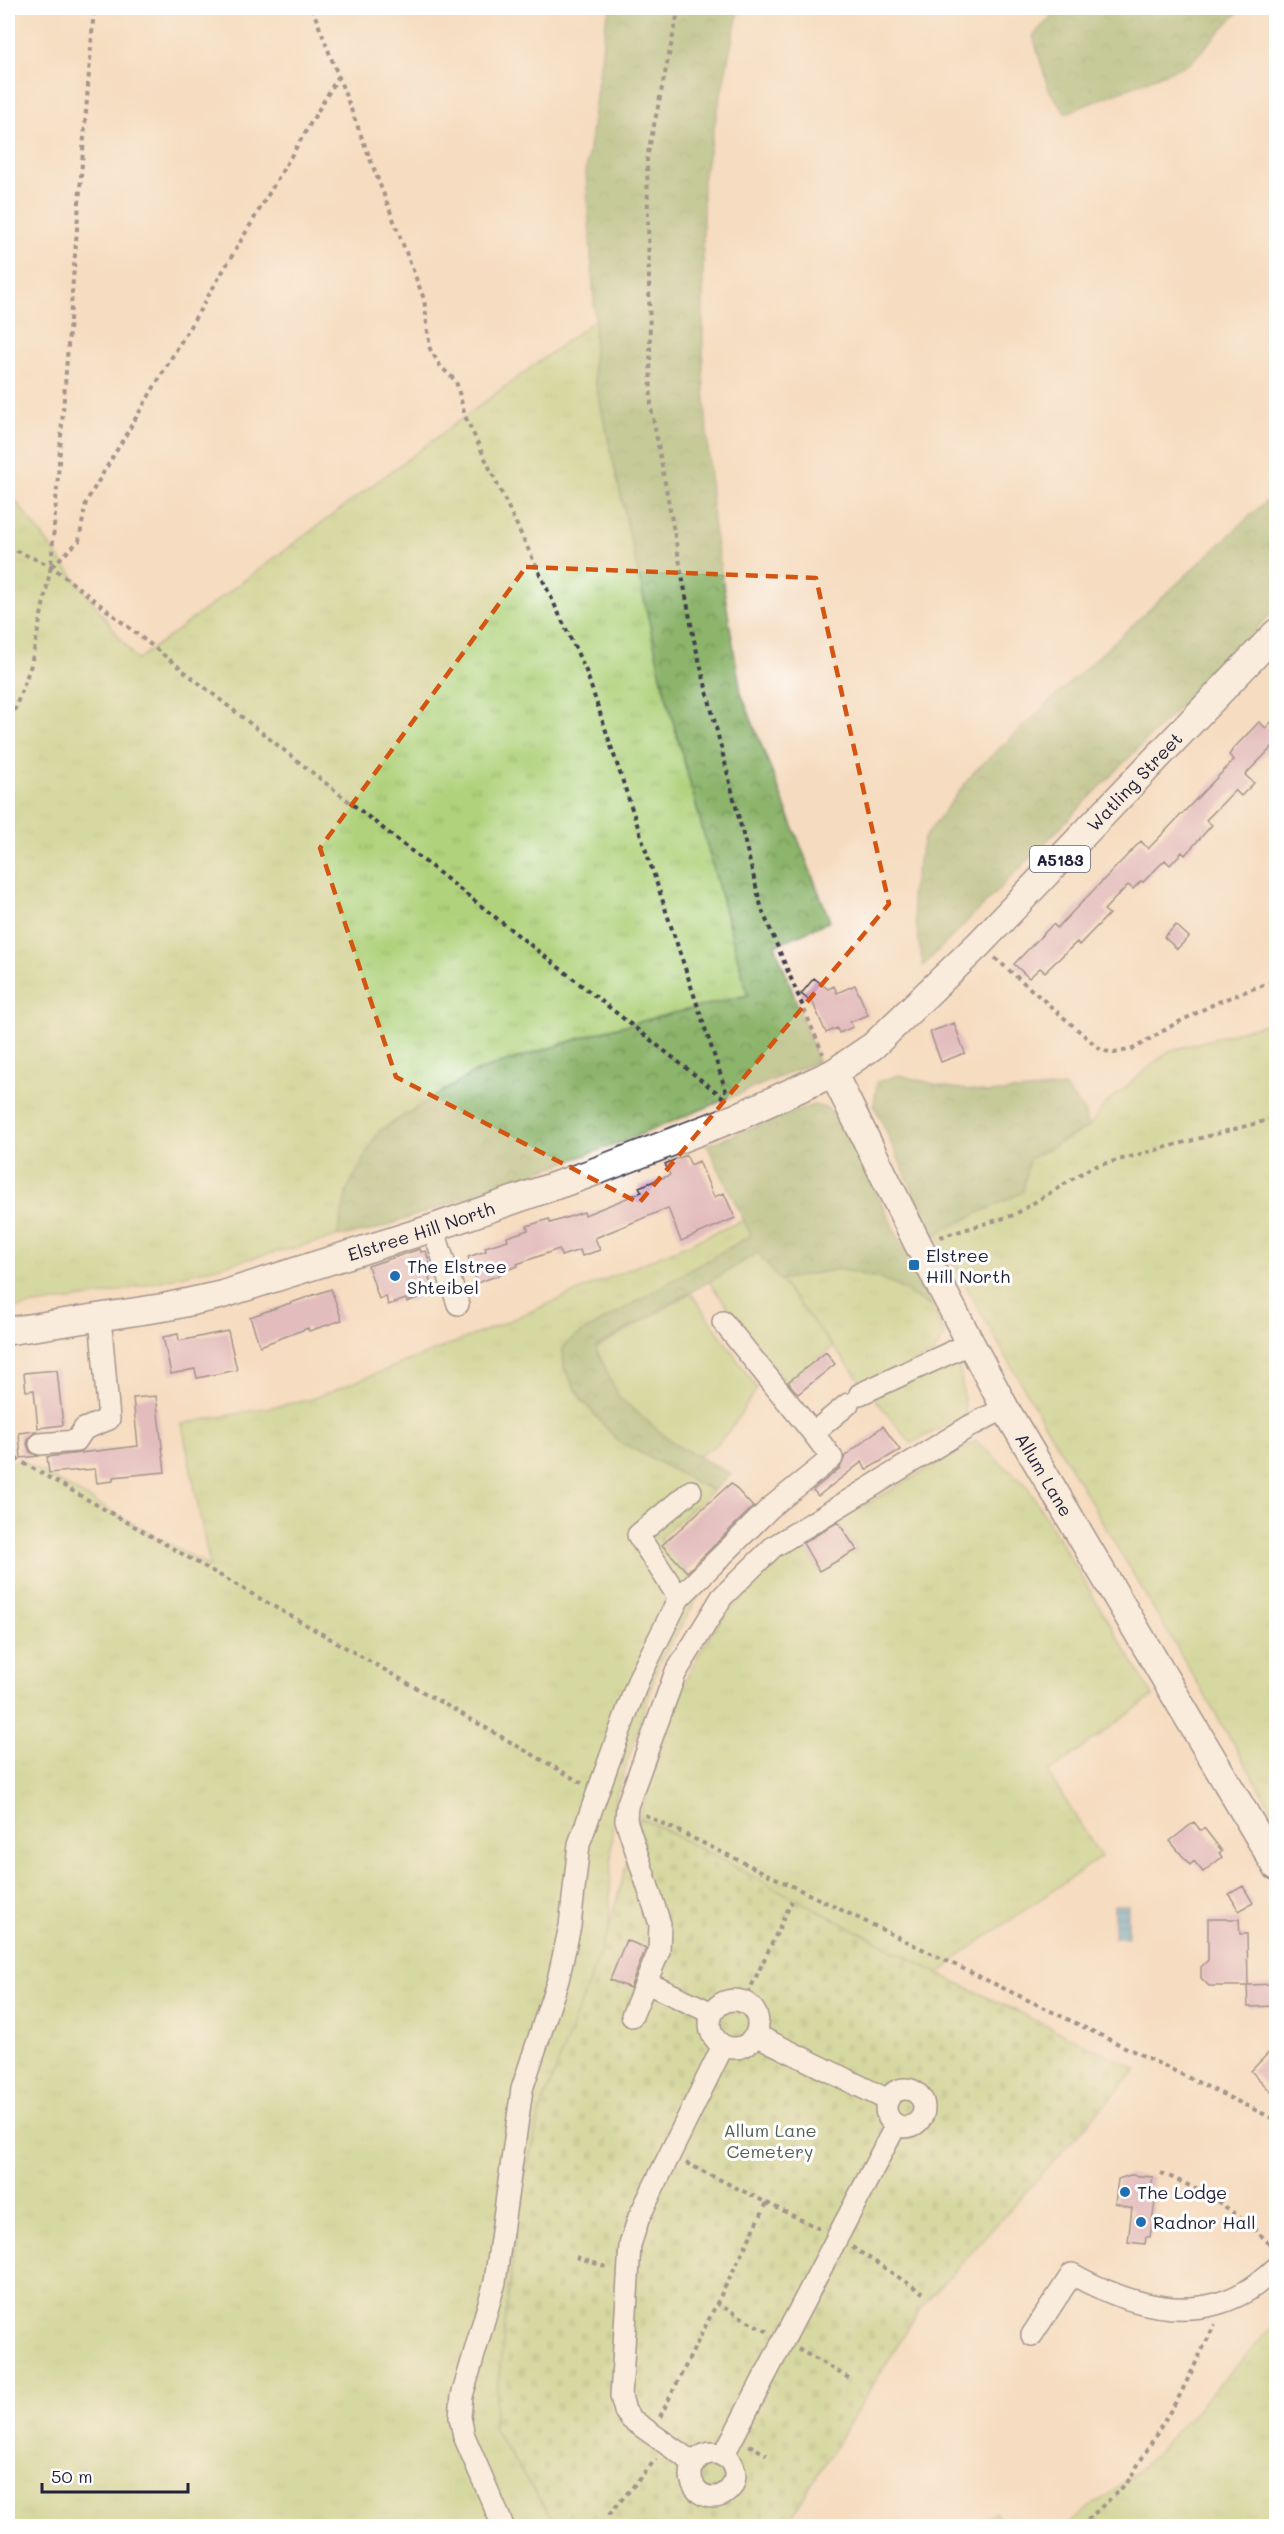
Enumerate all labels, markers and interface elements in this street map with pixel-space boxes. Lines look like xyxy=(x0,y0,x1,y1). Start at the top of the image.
street label: Watling Street xyxy=(1081,727,1187,836)
road number: A5183 xyxy=(1030,846,1090,872)
street label: Elstree Hill North xyxy=(345,1196,497,1266)
place label: Elstree Hill North xyxy=(926,1243,1010,1288)
place label: The Elstree Shteibel xyxy=(407,1254,507,1299)
marker: Elstree Hill North xyxy=(907,1258,921,1272)
marker: The Elstree Shteibel xyxy=(388,1269,402,1283)
street label: Allum Lane xyxy=(1010,1428,1079,1521)
park label: Allum Lane Cemetery xyxy=(723,2118,817,2163)
place label: The Lodge xyxy=(1137,2180,1227,2204)
marker: The Lodge xyxy=(1118,2185,1132,2199)
place label: Radnor Hall xyxy=(1153,2210,1256,2234)
marker: Radnor Hall xyxy=(1134,2215,1148,2229)
scale bar xyxy=(42,2456,188,2494)
text: 50 m xyxy=(51,2464,93,2488)

